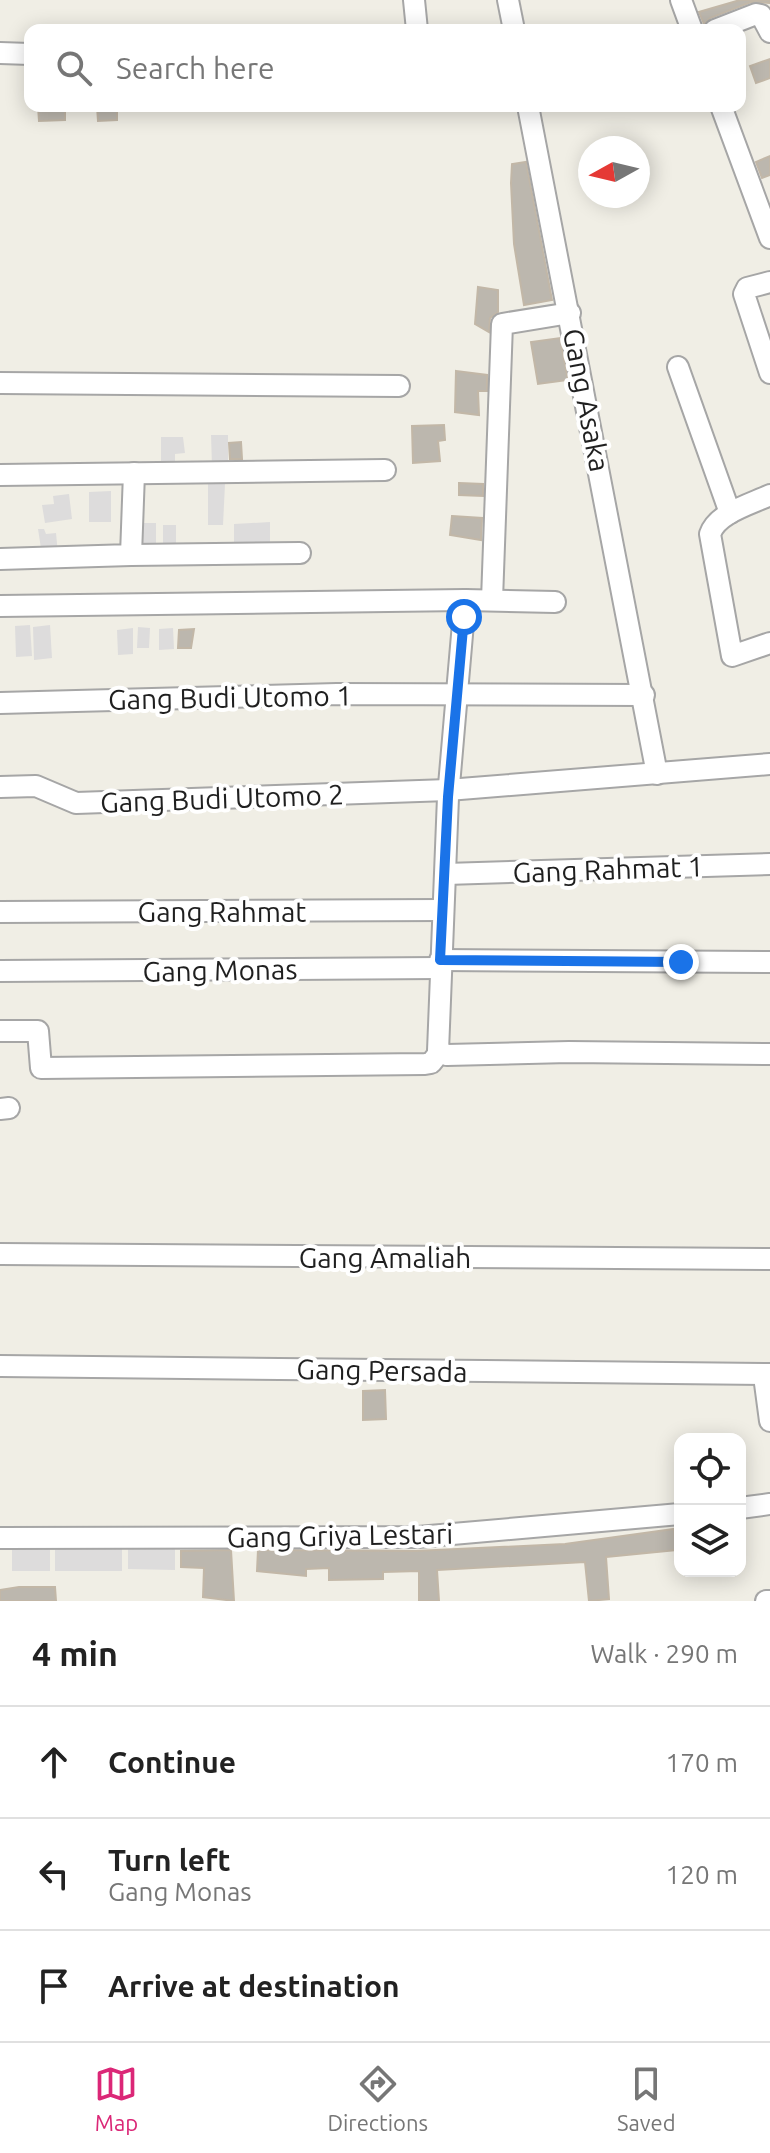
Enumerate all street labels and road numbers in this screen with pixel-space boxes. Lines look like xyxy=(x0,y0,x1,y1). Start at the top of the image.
street label: Gang Asaka xyxy=(558,326,616,474)
street label: Gang Budi Utomo 1 xyxy=(108,679,352,715)
street label: Gang Budi Utomo 2 xyxy=(100,778,344,818)
street label: Gang Rahmat 1 xyxy=(512,850,704,888)
street label: Gang Rahmat xyxy=(138,896,306,927)
street label: Gang Monas xyxy=(142,953,298,987)
street label: Gang Amaliah xyxy=(299,1242,471,1273)
street label: Gang Persada xyxy=(296,1353,468,1387)
street label: Gang Griya Lestari xyxy=(227,1518,453,1552)

